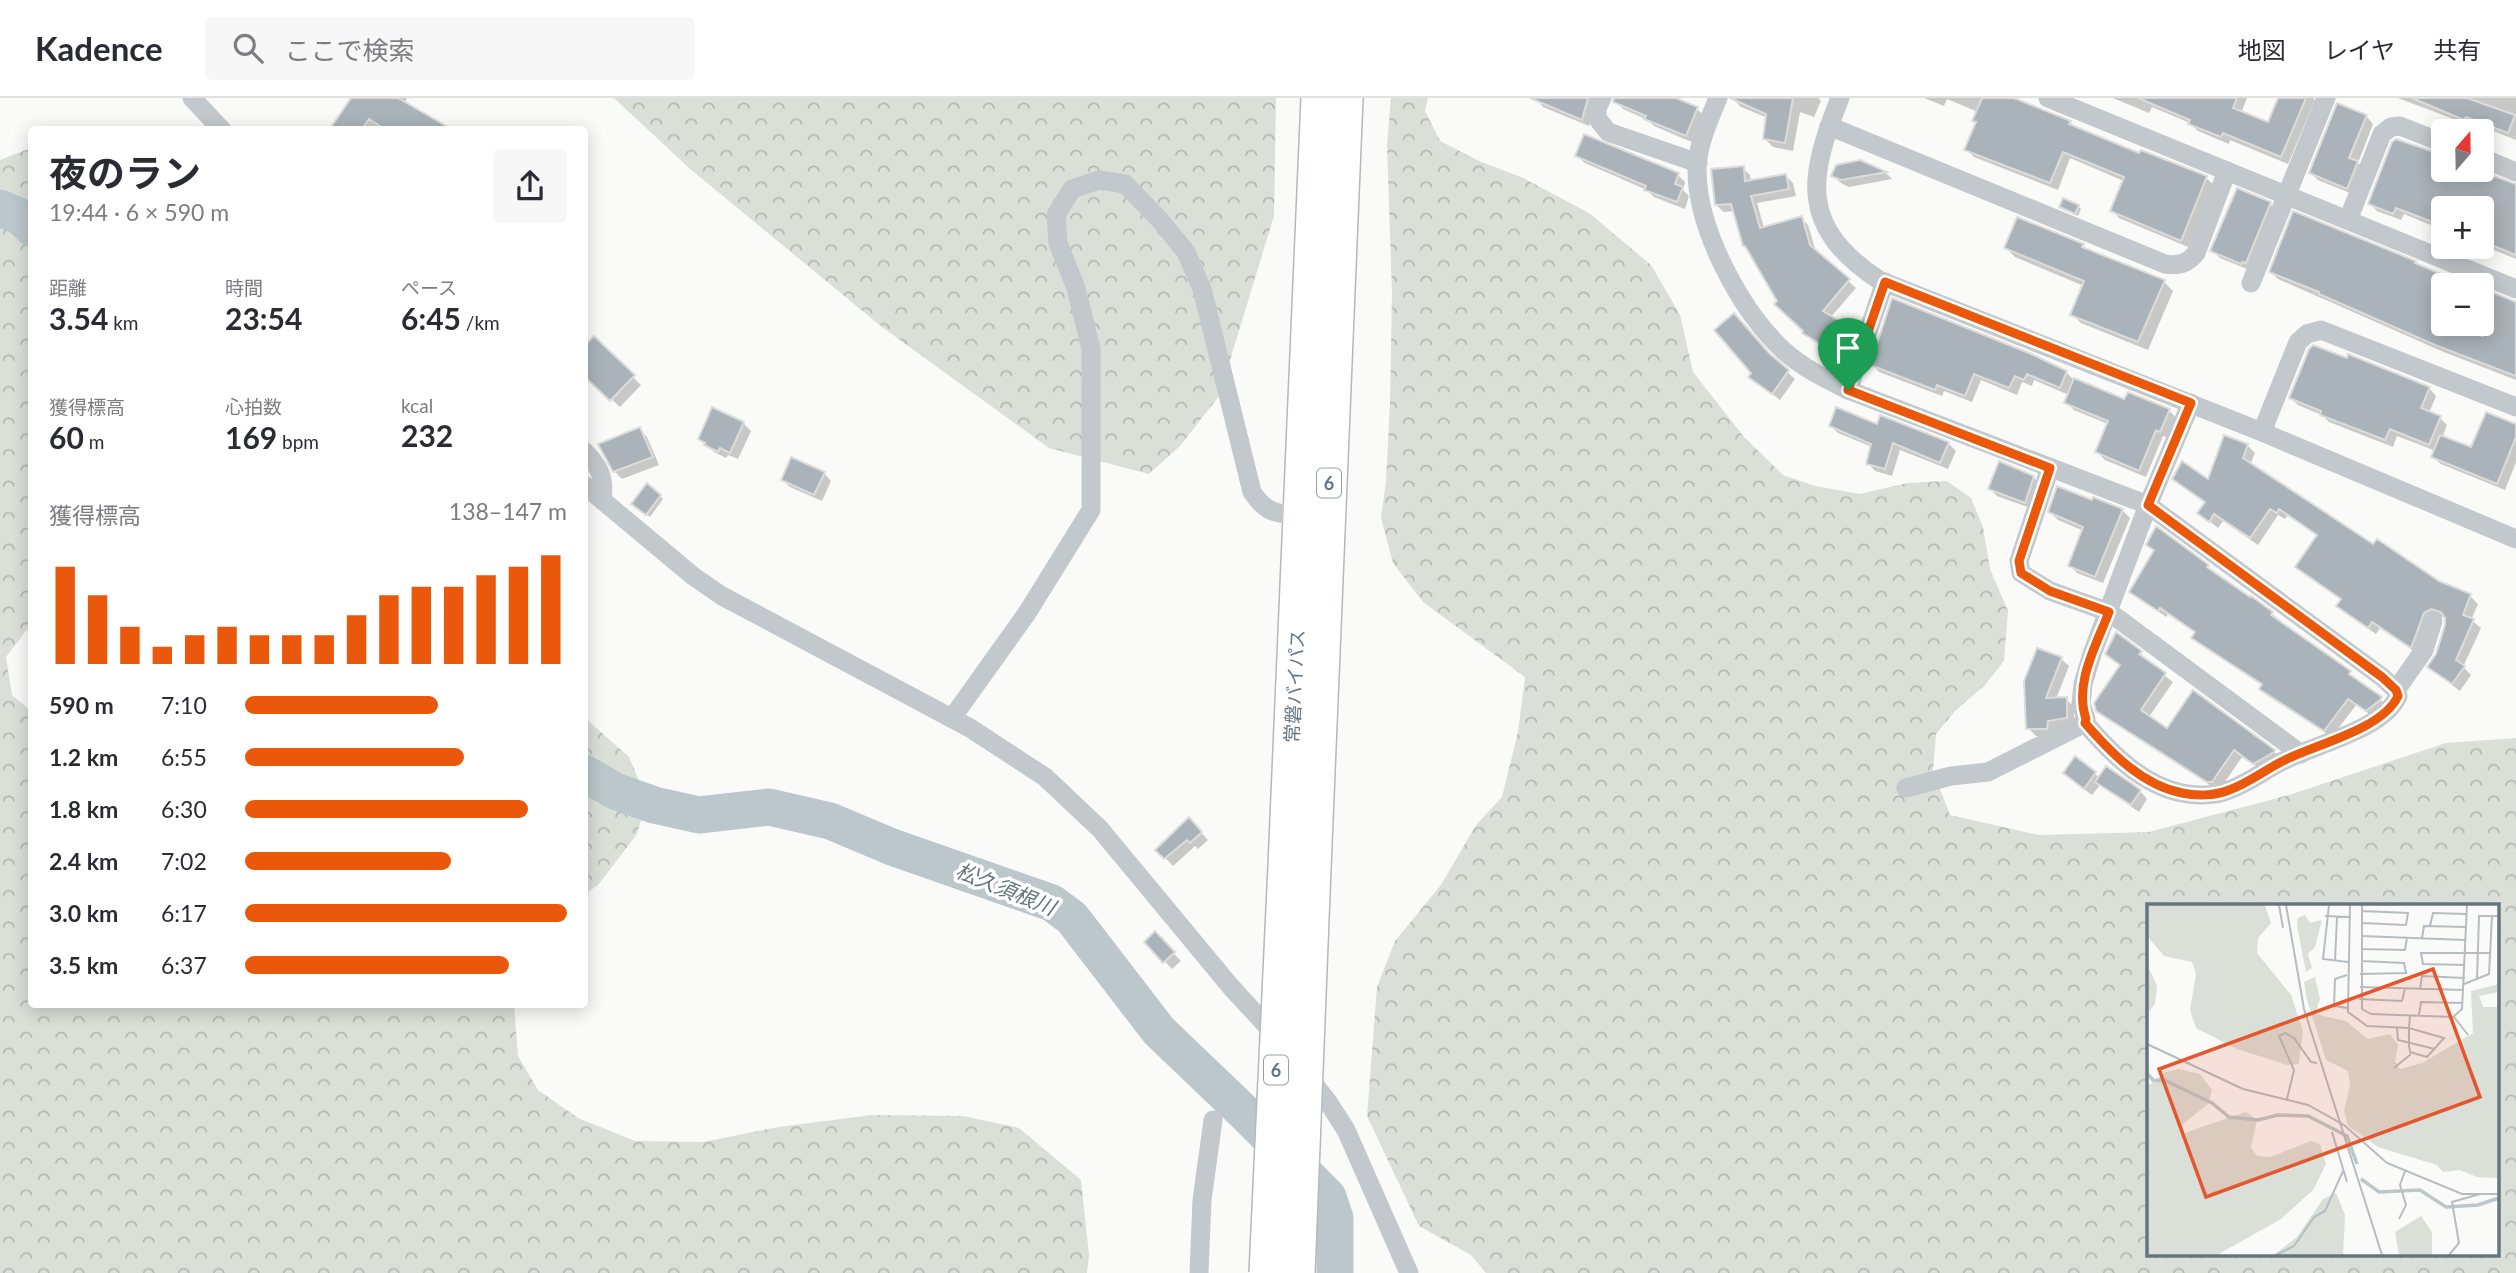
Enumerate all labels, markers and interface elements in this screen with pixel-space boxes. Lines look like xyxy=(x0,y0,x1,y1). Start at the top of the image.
search box xyxy=(205,17,695,80)
text: Kadence xyxy=(35,28,163,68)
icon: search xyxy=(229,29,267,67)
text: ここで検索 xyxy=(285,34,415,66)
text: 地図 xyxy=(2238,35,2286,64)
text: レイヤ xyxy=(2324,35,2395,64)
text: 共有 xyxy=(2433,35,2481,64)
north arrow xyxy=(2431,119,2494,182)
map controls xyxy=(2431,119,2494,336)
text: 夜のラン xyxy=(49,149,201,195)
button: share xyxy=(493,149,567,223)
button: + xyxy=(2431,196,2494,259)
text: 19:44 · 6 × 590 m xyxy=(49,198,229,226)
button: − xyxy=(2431,273,2494,336)
text: 距離 xyxy=(49,276,87,299)
text: 時間 xyxy=(225,276,263,299)
text: ペース xyxy=(401,276,457,299)
text: 3.54 xyxy=(49,300,108,336)
text: 23:54 xyxy=(225,300,302,336)
text: 6:45 xyxy=(401,300,461,336)
text: km xyxy=(108,311,138,334)
text: /km xyxy=(461,311,500,334)
pin xyxy=(1818,318,1878,390)
icon: arrive xyxy=(1829,329,1867,367)
text: kcal xyxy=(401,394,433,417)
text: 獲得標高 xyxy=(49,395,125,418)
text: 心拍数 xyxy=(225,395,282,418)
text: 232 xyxy=(401,417,453,453)
text: 60 xyxy=(49,419,84,455)
text: 169 xyxy=(225,419,277,455)
text: m xyxy=(84,430,104,453)
text: bpm xyxy=(277,430,319,453)
road number: 6 xyxy=(1317,468,1341,498)
text: 138–147 m xyxy=(449,497,567,525)
text: 獲得標高 xyxy=(49,501,141,529)
street label: 常磐バイパス xyxy=(1280,629,1308,743)
text: 590 m xyxy=(49,691,114,719)
text: 7:10 xyxy=(161,691,207,719)
text: 1.2 km xyxy=(49,743,118,771)
text: 6:55 xyxy=(161,743,207,771)
text: 1.8 km xyxy=(49,795,118,823)
text: 6:30 xyxy=(161,795,207,823)
text: 2.4 km xyxy=(49,847,118,875)
text: 7:02 xyxy=(161,847,207,875)
water label: 松久須根川 xyxy=(953,857,1061,920)
text: 3.0 km xyxy=(49,899,118,927)
text: 6:17 xyxy=(161,899,207,927)
inset map xyxy=(2147,904,2498,1256)
text: 3.5 km xyxy=(49,951,118,979)
text: 6:37 xyxy=(161,951,207,979)
road number: 6 xyxy=(1264,1056,1288,1085)

